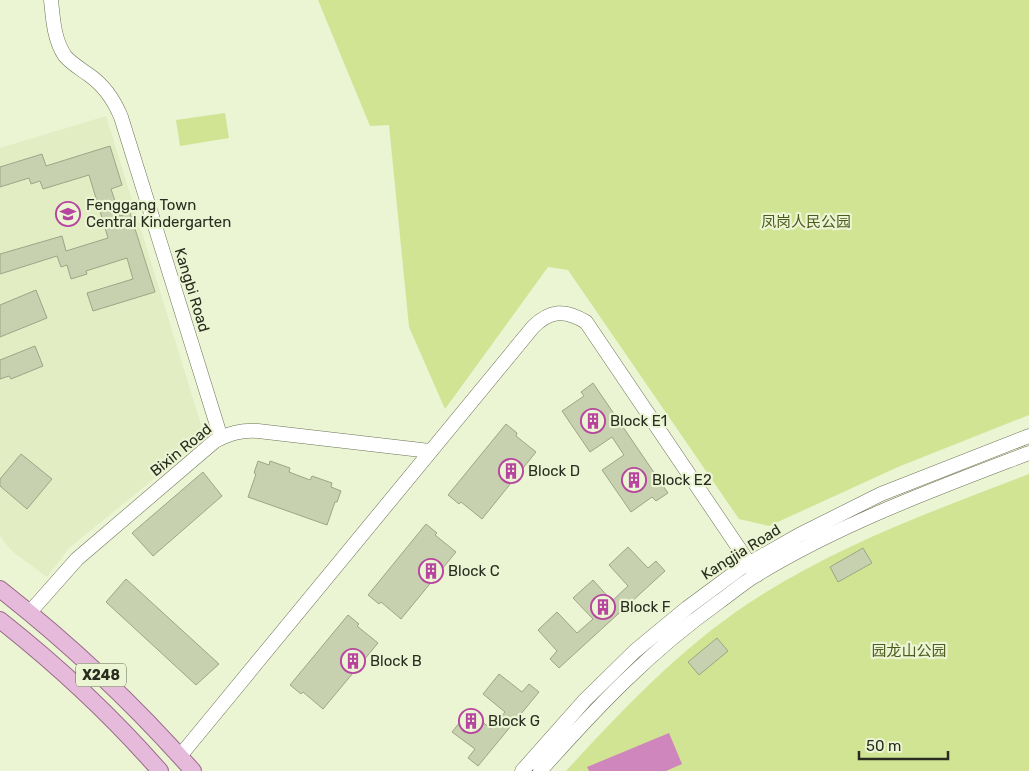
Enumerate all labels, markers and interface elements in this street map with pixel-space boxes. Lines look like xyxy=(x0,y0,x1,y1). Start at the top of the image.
place label: Fenggang Town Central Kindergarten xyxy=(86,196,231,231)
school or university icon: Fenggang Town Central Kindergarten xyxy=(55,201,81,227)
park label: 凤岗人民公园 xyxy=(761,213,851,231)
street label: Kangbi Road xyxy=(171,246,213,334)
building icon: Block E1 xyxy=(580,408,606,434)
place label: Block E1 xyxy=(610,412,667,430)
street label: Bixin Road xyxy=(147,420,215,480)
building icon: Block D xyxy=(498,458,524,484)
place label: Block D xyxy=(528,462,580,480)
building icon: Block E2 xyxy=(621,467,647,493)
place label: Block E2 xyxy=(652,471,712,489)
street label: Kangjia Road xyxy=(698,520,784,584)
building icon: Block C xyxy=(418,558,444,584)
place label: Block C xyxy=(448,562,500,580)
building icon: Block F xyxy=(590,594,616,620)
place label: Block F xyxy=(620,598,671,616)
park label: 园龙山公园 xyxy=(871,642,947,660)
building icon: Block B xyxy=(340,648,366,674)
place label: Block B xyxy=(370,652,422,670)
road number: X248 xyxy=(76,664,126,686)
building icon: Block G xyxy=(458,708,484,734)
place label: Block G xyxy=(488,712,540,730)
scale bar xyxy=(859,728,948,760)
text: 50 m xyxy=(866,737,901,755)

